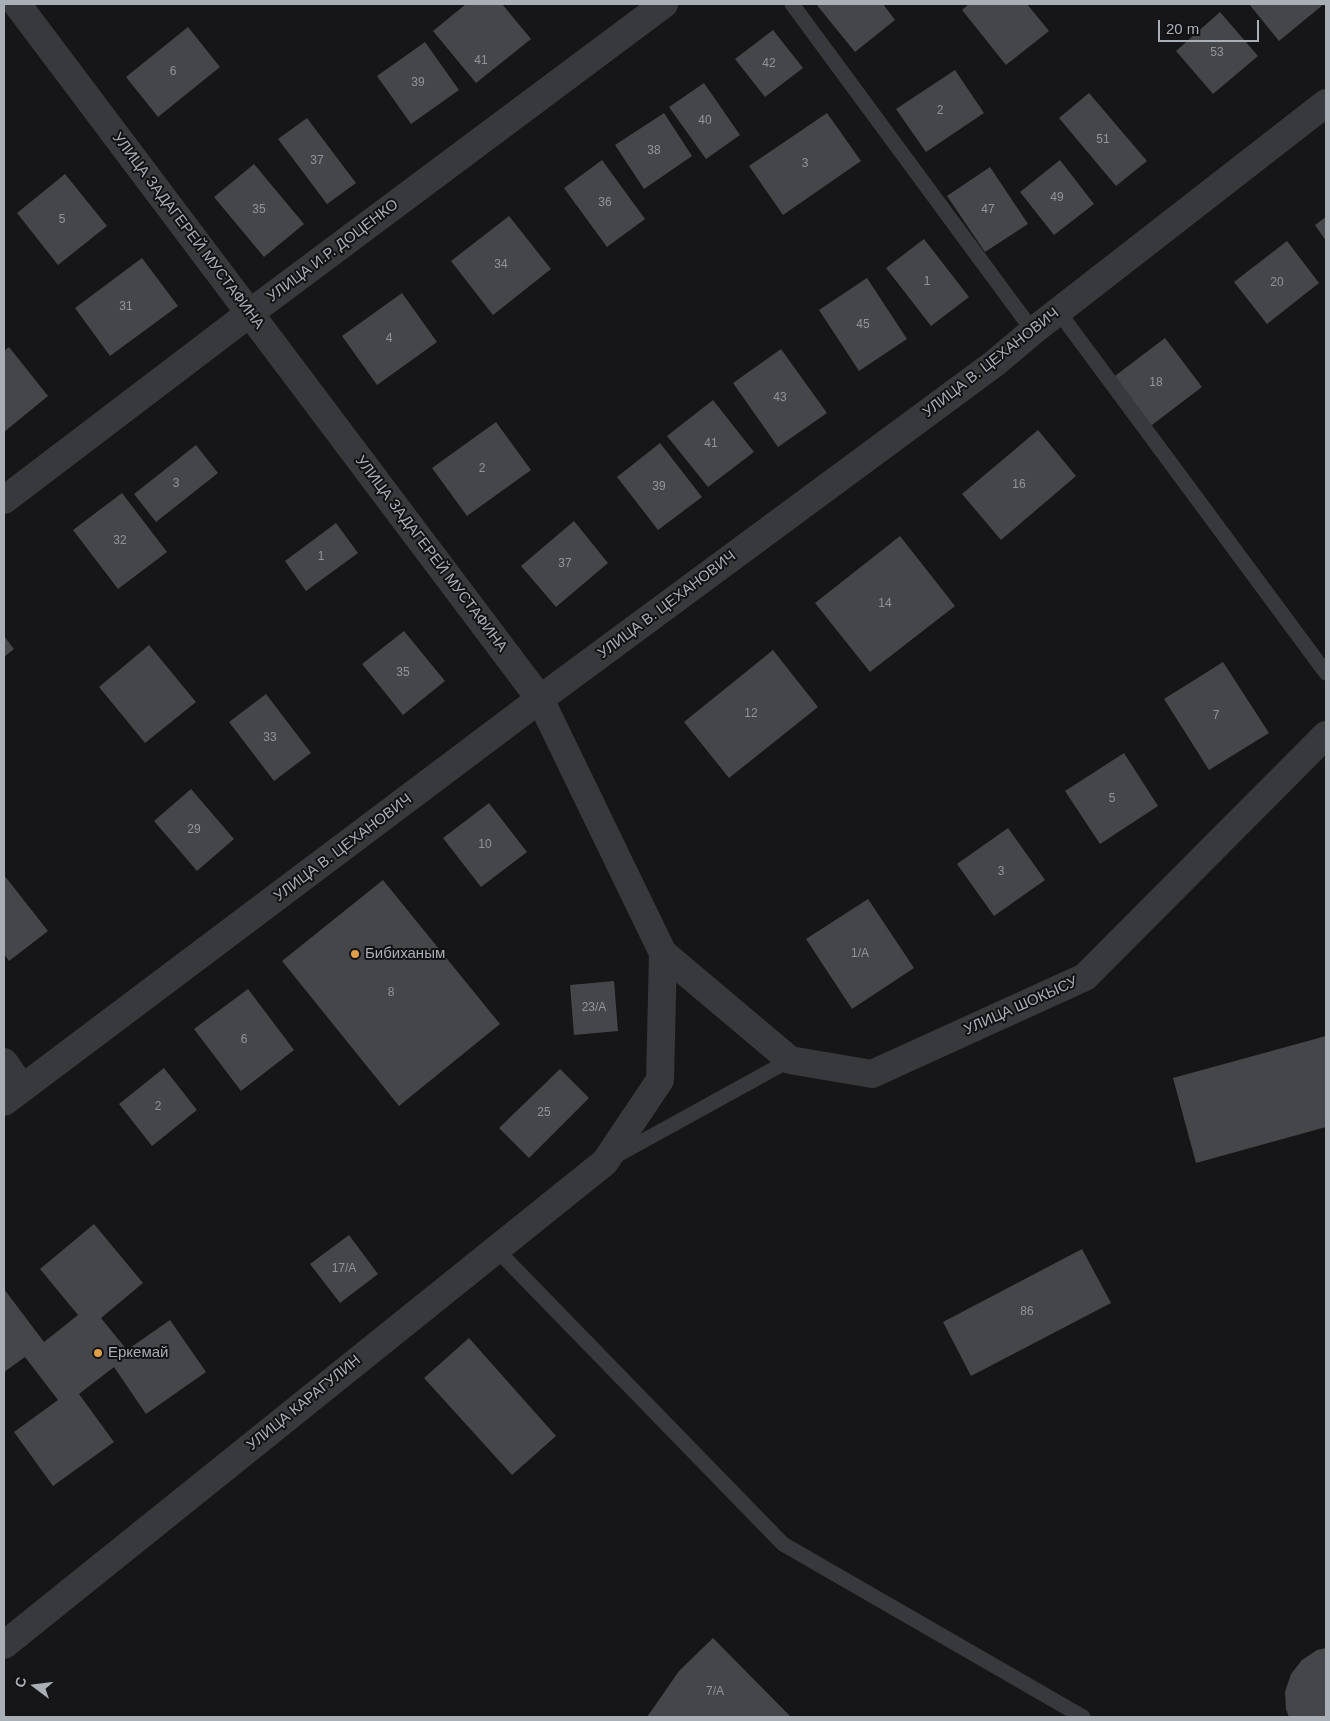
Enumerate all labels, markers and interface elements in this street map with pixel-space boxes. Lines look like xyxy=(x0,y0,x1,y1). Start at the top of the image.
scale bar xyxy=(1160,10,1261,42)
text: 20 m xyxy=(1166,20,1199,37)
house number: 53 xyxy=(1210,46,1224,60)
house number: 41 xyxy=(474,54,488,68)
house number: 42 xyxy=(762,57,776,71)
house number: 6 xyxy=(170,65,176,79)
house number: 39 xyxy=(411,76,425,90)
house number: 2 xyxy=(937,104,943,118)
house number: 40 xyxy=(698,114,712,128)
street label: УЛИЦА ЗАДАГЕРЕЙ МУСТАФИНА xyxy=(108,129,268,333)
house number: 51 xyxy=(1096,133,1110,147)
house number: 38 xyxy=(647,144,661,158)
house number: 37 xyxy=(310,154,324,168)
house number: 3 xyxy=(802,157,808,171)
house number: 49 xyxy=(1050,191,1064,205)
street label: УЛИЦА И.Р. ДОЦЕНКО xyxy=(264,196,402,306)
house number: 36 xyxy=(598,196,612,210)
house number: 35 xyxy=(252,203,266,217)
house number: 47 xyxy=(981,203,995,217)
house number: 5 xyxy=(59,213,65,227)
house number: 34 xyxy=(494,258,508,272)
house number: 1 xyxy=(924,275,930,289)
house number: 20 xyxy=(1270,276,1284,290)
house number: 31 xyxy=(119,300,133,314)
street label: УЛИЦА В. ЦЕХАНОВИЧ xyxy=(919,304,1063,422)
house number: 45 xyxy=(856,318,870,332)
house number: 4 xyxy=(386,332,392,346)
house number: 18 xyxy=(1149,376,1163,390)
house number: 43 xyxy=(773,391,787,405)
house number: 41 xyxy=(704,437,718,451)
street label: УЛИЦА ЗАДАГЕРЕЙ МУСТАФИНА xyxy=(351,452,511,656)
house number: 2 xyxy=(479,462,485,476)
house number: 3 xyxy=(173,477,179,491)
house number: 16 xyxy=(1012,478,1026,492)
house number: 39 xyxy=(652,480,666,494)
house number: 32 xyxy=(113,534,127,548)
street label: УЛИЦА В. ЦЕХАНОВИЧ xyxy=(595,547,739,663)
house number: 1 xyxy=(318,550,324,564)
house number: 37 xyxy=(558,557,572,571)
house number: 14 xyxy=(878,597,892,611)
house number: 35 xyxy=(396,666,410,680)
house number: 12 xyxy=(744,707,758,721)
house number: 7 xyxy=(1213,709,1219,723)
house number: 33 xyxy=(263,731,277,745)
street label: УЛИЦА В. ЦЕХАНОВИЧ xyxy=(271,790,415,906)
house number: 5 xyxy=(1109,792,1115,806)
house number: 29 xyxy=(187,823,201,837)
house number: 10 xyxy=(478,838,492,852)
house number: 3 xyxy=(998,865,1004,879)
place label: Бибиханым xyxy=(365,945,445,963)
house number: 1/А xyxy=(851,947,869,961)
marker: Бибиханым xyxy=(349,948,361,960)
street label: УЛИЦА ШОКЫСУ xyxy=(962,973,1080,1039)
house number: 8 xyxy=(388,986,394,1000)
house number: 23/А xyxy=(582,1001,606,1015)
house number: 6 xyxy=(241,1033,247,1047)
house number: 2 xyxy=(155,1100,161,1114)
house number: 25 xyxy=(537,1106,551,1120)
house number: 17/А xyxy=(332,1262,356,1276)
house number: 86 xyxy=(1020,1305,1034,1319)
place label: Еркемай xyxy=(108,1344,168,1362)
marker: Еркемай xyxy=(92,1347,104,1359)
street label: УЛИЦА КАРАГУЛИН xyxy=(243,1352,365,1454)
north arrow xyxy=(10,1661,60,1711)
text: С xyxy=(11,1675,30,1689)
house number: 7/А xyxy=(706,1685,724,1699)

